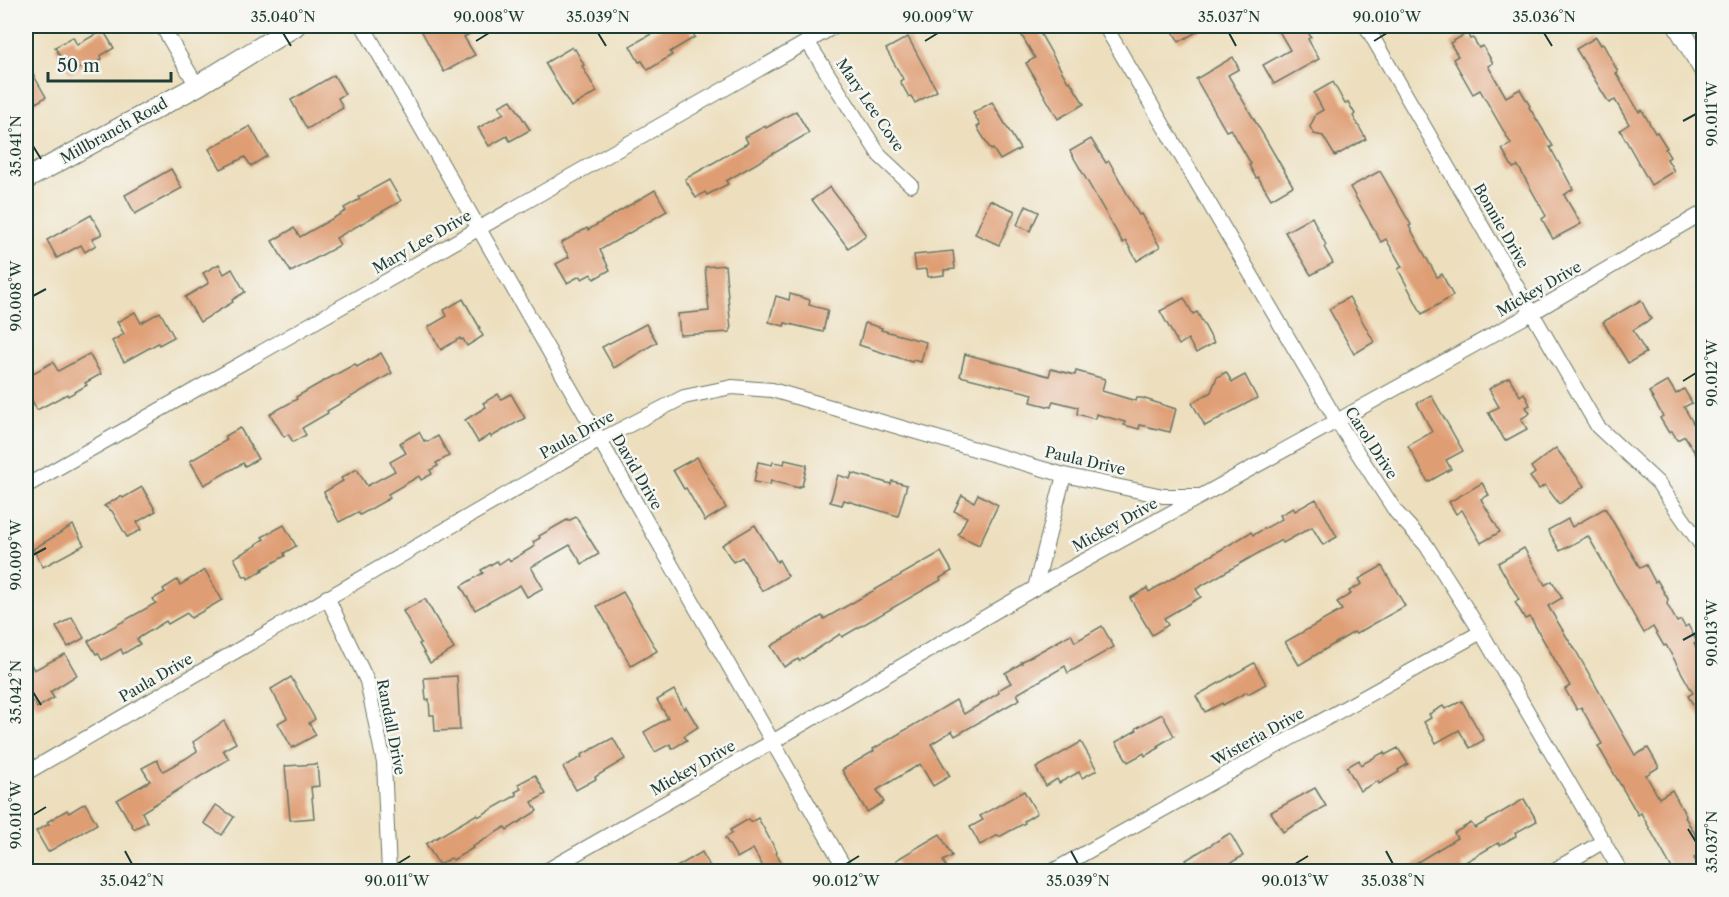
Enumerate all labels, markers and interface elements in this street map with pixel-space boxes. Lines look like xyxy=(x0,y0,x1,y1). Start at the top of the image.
text: 35.040°N xyxy=(250,7,316,26)
text: 90.008°W xyxy=(453,7,525,26)
text: 35.039°N xyxy=(566,7,630,26)
text: 90.009°W xyxy=(903,7,974,26)
text: 35.037°N xyxy=(1198,7,1260,26)
text: 90.010°W xyxy=(1353,7,1422,26)
text: 35.036°N xyxy=(1512,7,1576,26)
scale bar xyxy=(48,45,171,83)
text: 50 m xyxy=(57,55,100,77)
street label: Mary Lee Cove xyxy=(832,55,909,155)
text: 90.011°W xyxy=(1702,81,1721,147)
street label: Millbranch Road xyxy=(57,93,171,168)
text: 35.041°N xyxy=(6,115,25,177)
street label: Bonnie Drive xyxy=(1470,180,1533,271)
street label: Mary Lee Drive xyxy=(369,206,474,277)
street label: Mickey Drive xyxy=(1493,257,1584,320)
text: 90.008°W xyxy=(6,260,25,332)
text: 90.012°W xyxy=(1702,339,1721,407)
street label: Carol Drive xyxy=(1341,403,1402,482)
street label: Paula Drive xyxy=(536,406,617,463)
street label: David Drive xyxy=(608,430,667,513)
street label: Paula Drive xyxy=(1043,442,1127,479)
street label: Mickey Drive xyxy=(1069,493,1161,556)
text: 90.009°W xyxy=(6,519,25,590)
text: 90.013°W xyxy=(1702,599,1721,667)
street label: Paula Drive xyxy=(115,649,196,706)
text: 35.042°N xyxy=(6,660,25,724)
street label: Randall Drive xyxy=(373,677,410,776)
street label: Wisteria Drive xyxy=(1207,703,1307,770)
street label: Mickey Drive xyxy=(647,736,738,799)
text: 90.010°W xyxy=(6,780,25,849)
text: 35.037°N xyxy=(1702,811,1721,873)
text: 35.042°N xyxy=(100,871,164,890)
text: 90.011°W xyxy=(364,871,430,890)
text: 90.012°W xyxy=(812,871,880,890)
text: 35.039°N xyxy=(1046,871,1110,890)
text: 90.013°W xyxy=(1261,871,1329,890)
text: 35.038°N xyxy=(1361,871,1425,890)

